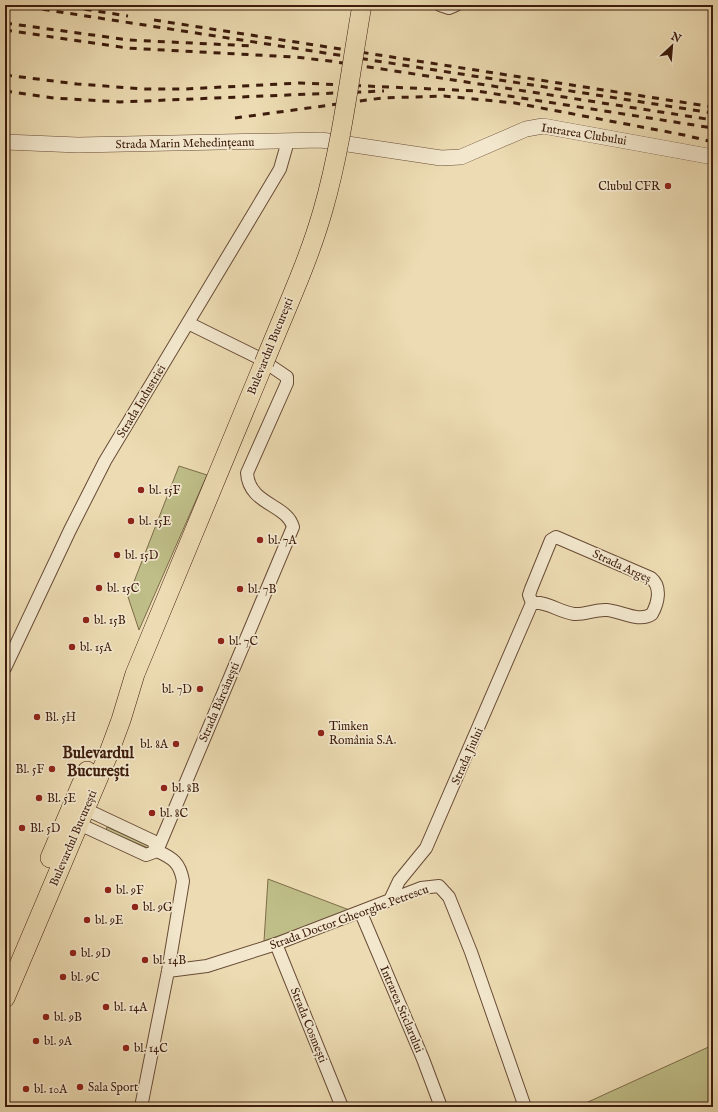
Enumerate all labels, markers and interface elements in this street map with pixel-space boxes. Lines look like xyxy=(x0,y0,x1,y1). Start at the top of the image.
north arrow xyxy=(652,26,692,66)
text: N xyxy=(668,29,684,46)
street label: Intrarea Clubului xyxy=(540,120,628,149)
street label: Strada Marin Mehedințeanu xyxy=(115,135,255,152)
place label: Clubul CFR xyxy=(598,179,661,194)
marker: Clubul CFR xyxy=(663,181,673,191)
street label: Bulevardul București xyxy=(244,295,297,397)
street label: Strada Industriei xyxy=(114,362,169,441)
place label: bl. 15F xyxy=(149,483,181,498)
marker: bl. 15F xyxy=(136,485,146,495)
place label: bl. 15E xyxy=(139,514,171,529)
marker: bl. 15E xyxy=(126,516,136,526)
place label: bl. 7A xyxy=(268,533,297,548)
marker: bl. 7A xyxy=(255,535,265,545)
street label: Strada Argeș xyxy=(590,546,653,587)
place label: bl. 15D xyxy=(125,548,159,563)
marker: bl. 15D xyxy=(112,550,122,560)
place label: bl. 15C xyxy=(107,581,140,596)
place label: bl. 7B xyxy=(248,582,276,597)
marker: bl. 15C xyxy=(94,583,104,593)
marker: bl. 7B xyxy=(235,584,245,594)
place label: bl. 15B xyxy=(94,613,126,628)
marker: bl. 15B xyxy=(81,615,91,625)
place label: bl. 7C xyxy=(229,634,258,649)
marker: bl. 7C xyxy=(216,636,226,646)
place label: bl. 15A xyxy=(80,640,113,655)
marker: bl. 15A xyxy=(67,642,77,652)
street label: Strada Bărcănești xyxy=(196,660,243,744)
place label: bl. 7D xyxy=(162,682,192,697)
marker: bl. 7D xyxy=(195,684,205,694)
place label: Bl. 5H xyxy=(45,710,76,725)
marker: Bl. 5H xyxy=(32,712,42,722)
place label: Timken România S.A. xyxy=(329,719,396,748)
street label: Strada Jiului xyxy=(448,725,488,787)
marker: Timken România S.A. xyxy=(316,728,326,738)
place label: bl. 8A xyxy=(140,737,169,752)
marker: bl. 8A xyxy=(171,739,181,749)
district label: Bulevardul București xyxy=(62,744,134,782)
place label: Bl. 5F xyxy=(16,762,44,777)
marker: Bl. 5F xyxy=(47,764,57,774)
place label: bl. 8B xyxy=(172,781,200,796)
marker: bl. 8B xyxy=(159,783,169,793)
street label: Bulevardul București xyxy=(46,788,101,889)
place label: Bl. 5E xyxy=(47,791,76,806)
marker: Bl. 5E xyxy=(34,793,44,803)
place label: bl. 8C xyxy=(160,806,189,821)
marker: bl. 8C xyxy=(147,808,157,818)
place label: Bl. 5D xyxy=(30,821,61,836)
marker: Bl. 5D xyxy=(17,823,27,833)
street label: Strada Doctor Gheorghe Petrescu xyxy=(268,882,431,953)
place label: bl. 9F xyxy=(116,883,144,898)
marker: bl. 9F xyxy=(103,885,113,895)
place label: bl. 9G xyxy=(143,900,173,915)
marker: bl. 9G xyxy=(130,902,140,912)
place label: bl. 9E xyxy=(95,913,123,928)
marker: bl. 9E xyxy=(82,915,92,925)
place label: bl. 9D xyxy=(81,946,111,961)
marker: bl. 9D xyxy=(68,948,78,958)
place label: bl. 14B xyxy=(153,953,186,968)
marker: bl. 14B xyxy=(140,955,150,965)
street label: Intrarea Sticlarului xyxy=(376,963,427,1055)
place label: bl. 9C xyxy=(71,970,100,985)
marker: bl. 9C xyxy=(58,972,68,982)
street label: Strada Cosmești xyxy=(287,985,330,1065)
place label: bl. 14A xyxy=(114,1000,148,1015)
marker: bl. 14A xyxy=(101,1002,111,1012)
place label: bl. 9B xyxy=(54,1010,82,1025)
marker: bl. 9B xyxy=(41,1012,51,1022)
place label: bl. 9A xyxy=(44,1034,73,1049)
marker: bl. 9A xyxy=(31,1036,41,1046)
place label: bl. 14C xyxy=(134,1041,168,1056)
marker: bl. 14C xyxy=(121,1043,131,1053)
place label: Sala Sport xyxy=(88,1080,138,1096)
place label: bl. 10A xyxy=(34,1082,68,1097)
marker: Sala Sport xyxy=(75,1082,85,1092)
marker: bl. 10A xyxy=(21,1084,31,1094)

